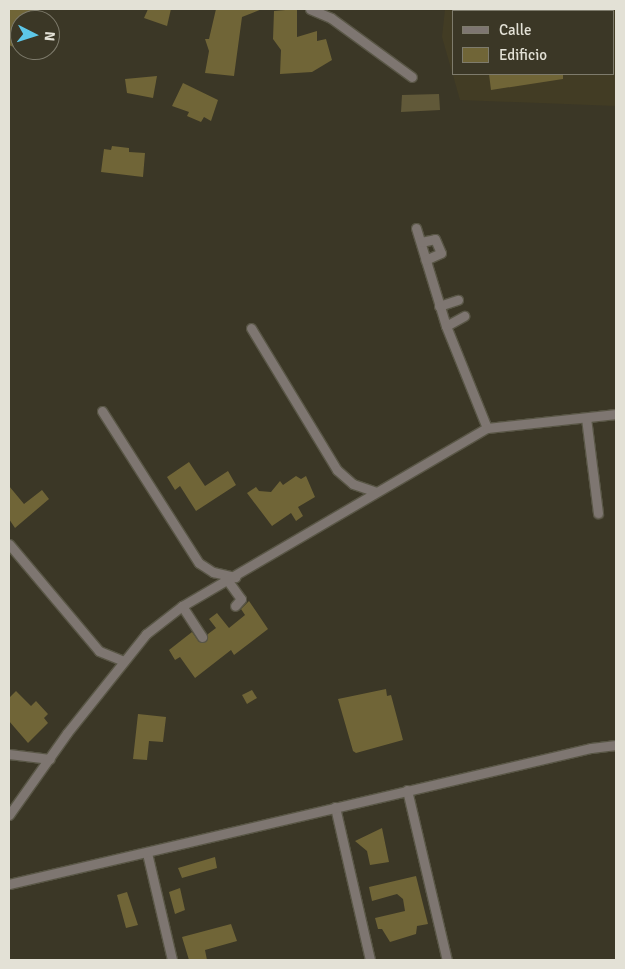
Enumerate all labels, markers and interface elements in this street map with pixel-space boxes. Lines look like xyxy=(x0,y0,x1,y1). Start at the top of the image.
north arrow xyxy=(10,10,60,60)
legend xyxy=(452,10,615,75)
text: Calle xyxy=(499,21,532,39)
text: N xyxy=(41,31,58,42)
text: Edificio xyxy=(499,46,547,64)

